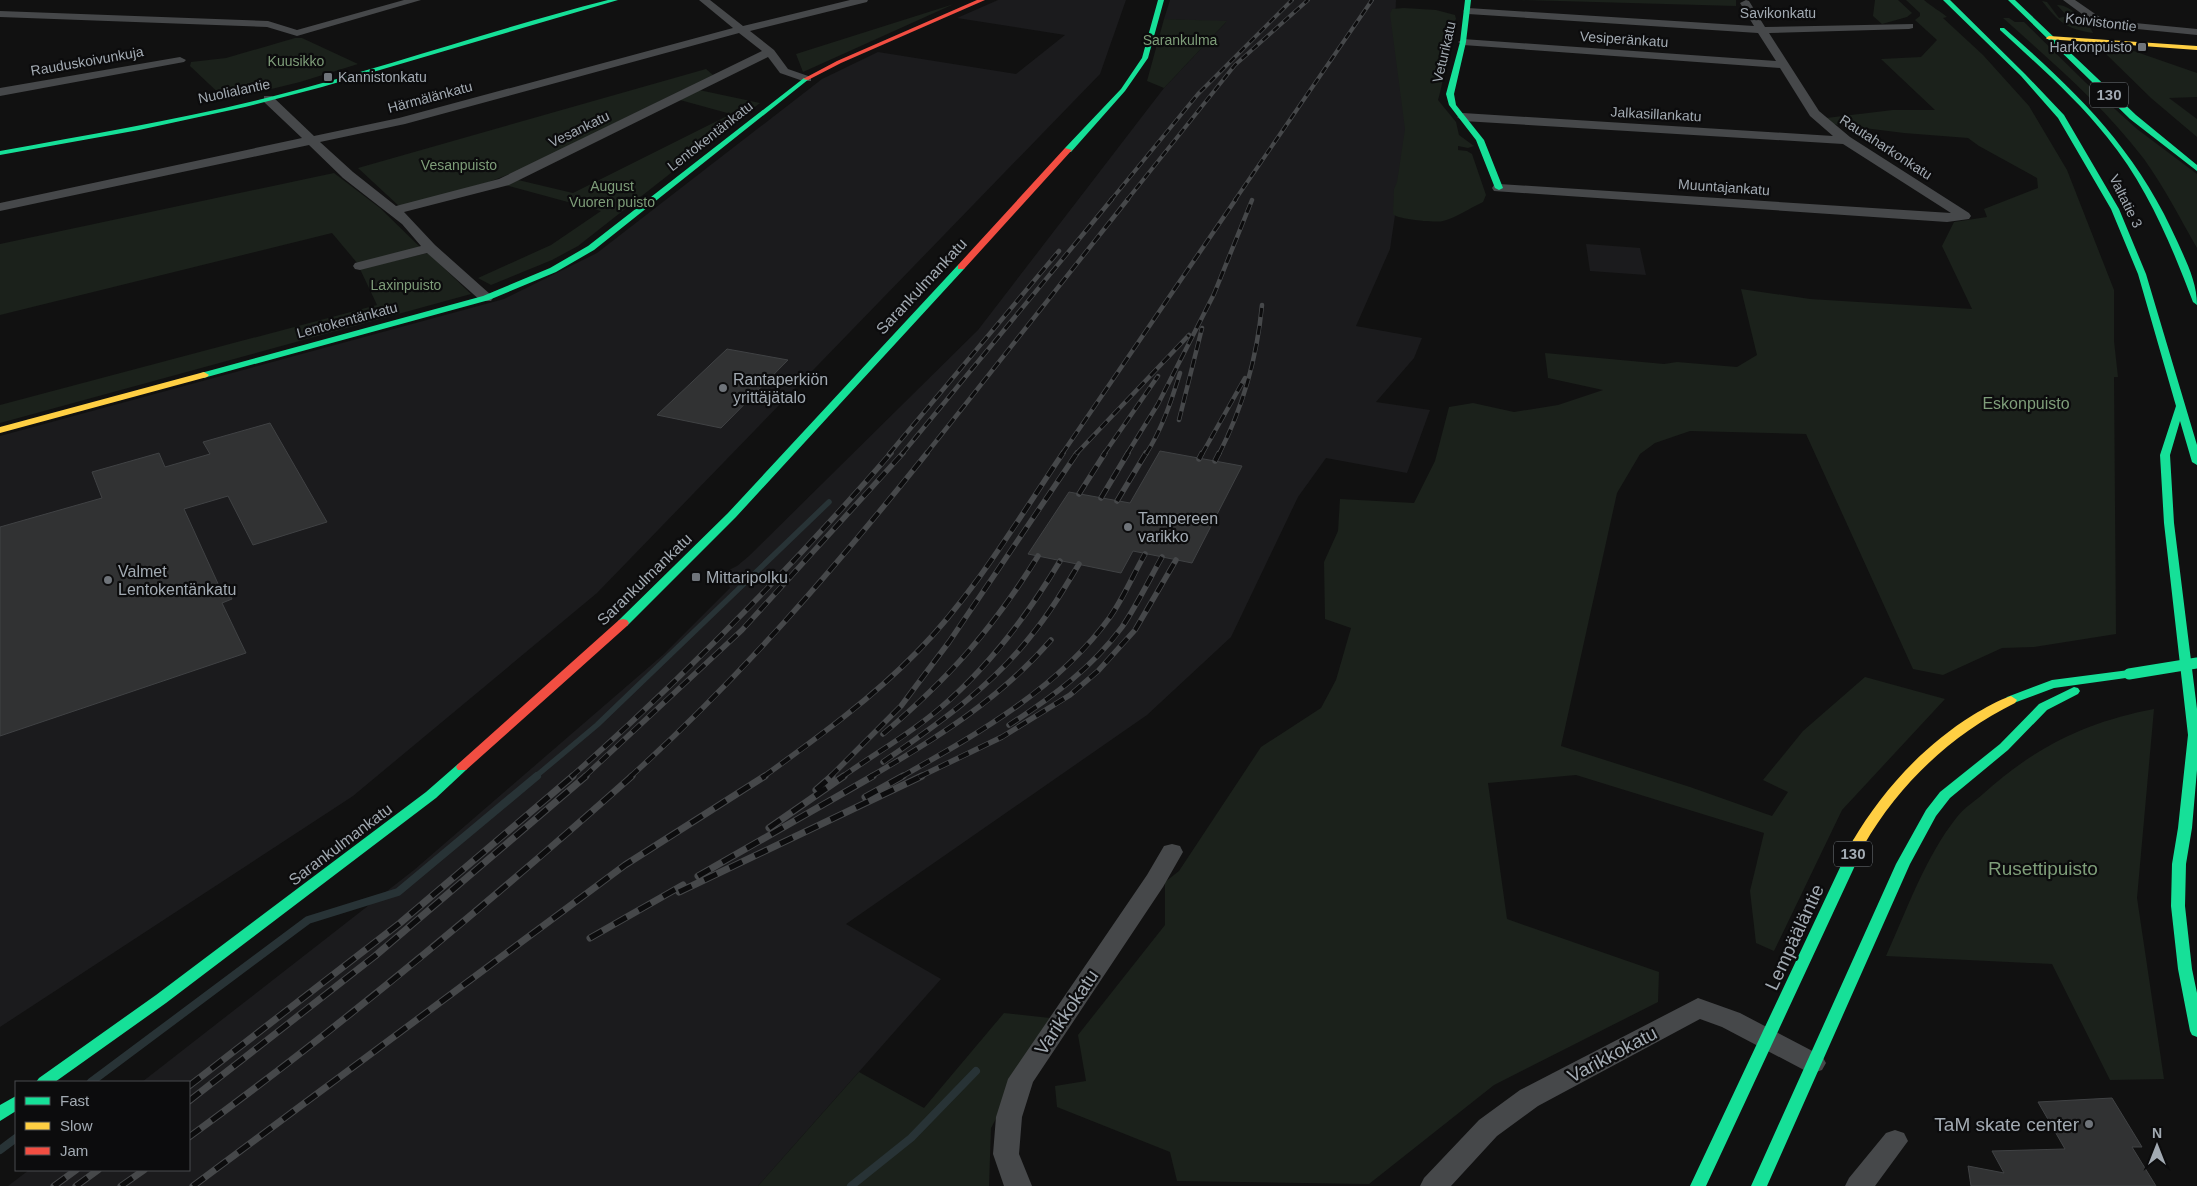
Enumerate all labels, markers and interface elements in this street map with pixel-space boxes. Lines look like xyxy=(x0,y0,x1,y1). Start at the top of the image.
street label: Savikonkatu xyxy=(1740,5,1816,21)
street label: Koivistontie xyxy=(2064,10,2138,34)
street label: Veturikatu xyxy=(1429,20,1459,84)
street label: Vesiperänkatu xyxy=(1579,28,1669,50)
park label: Sarankulma xyxy=(1143,32,1218,48)
place label: Harkonpuisto xyxy=(2050,39,2132,55)
marker: Harkonpuisto xyxy=(2136,41,2148,53)
street label: Rauduskoivunkuja xyxy=(29,43,145,79)
park label: Kuusikko xyxy=(268,53,325,69)
place label: Kannistonkatu xyxy=(338,69,427,85)
marker: Kannistonkatu xyxy=(322,71,334,83)
street label: Nuolialantie xyxy=(197,76,272,106)
street label: Härmälänkatu xyxy=(386,78,474,116)
road number: 130 xyxy=(2090,82,2128,108)
street label: Lentokentänkatu xyxy=(664,98,756,174)
street label: Jalkasillankatu xyxy=(1610,104,1702,124)
street label: Vesankatu xyxy=(546,107,612,151)
street label: Rautaharkonkatu xyxy=(1837,111,1935,183)
park label: Vesanpuisto xyxy=(421,157,497,173)
street label: Valtatie 3 xyxy=(2106,172,2146,230)
street label: Muuntajankatu xyxy=(1678,176,1770,198)
park label: August Vuoren puisto xyxy=(569,178,655,210)
street label: Sarankulmankatu xyxy=(873,235,970,338)
park label: Laxinpuisto xyxy=(371,277,442,293)
street label: Lentokentänkatu xyxy=(295,299,399,341)
place label: Rantaperkiön yrittäjätalo xyxy=(733,371,828,406)
marker: Rantaperkiön yrittäjätalo xyxy=(717,382,729,394)
park label: Eskonpuisto xyxy=(1982,395,2070,412)
place label: Tampereen varikko xyxy=(1138,510,1218,545)
marker: Tampereen varikko xyxy=(1122,521,1134,533)
street label: Sarankulmankatu xyxy=(594,530,695,629)
place label: Valmet Lentokentänkatu xyxy=(118,563,236,598)
place label: Mittaripolku xyxy=(706,569,788,586)
marker: Mittaripolku xyxy=(690,571,702,583)
marker: Valmet Lentokentänkatu xyxy=(102,574,114,586)
street label: Sarankulmankatu xyxy=(285,800,395,889)
road number: 130 xyxy=(1834,842,1872,866)
park label: Rusettipuisto xyxy=(1988,858,2098,879)
street label: Lempääläntie xyxy=(1761,881,1828,993)
street label: Varikkokatu xyxy=(1030,966,1102,1059)
street label: Varikkokatu xyxy=(1564,1022,1660,1087)
legend xyxy=(15,1081,190,1171)
text: Fast xyxy=(60,1092,90,1109)
place label: TaM skate center xyxy=(1934,1114,2080,1135)
text: Slow xyxy=(60,1117,93,1134)
marker: TaM skate center xyxy=(2083,1118,2095,1130)
north arrow xyxy=(2132,1121,2182,1171)
text: N xyxy=(2152,1125,2162,1141)
text: Jam xyxy=(60,1142,88,1159)

